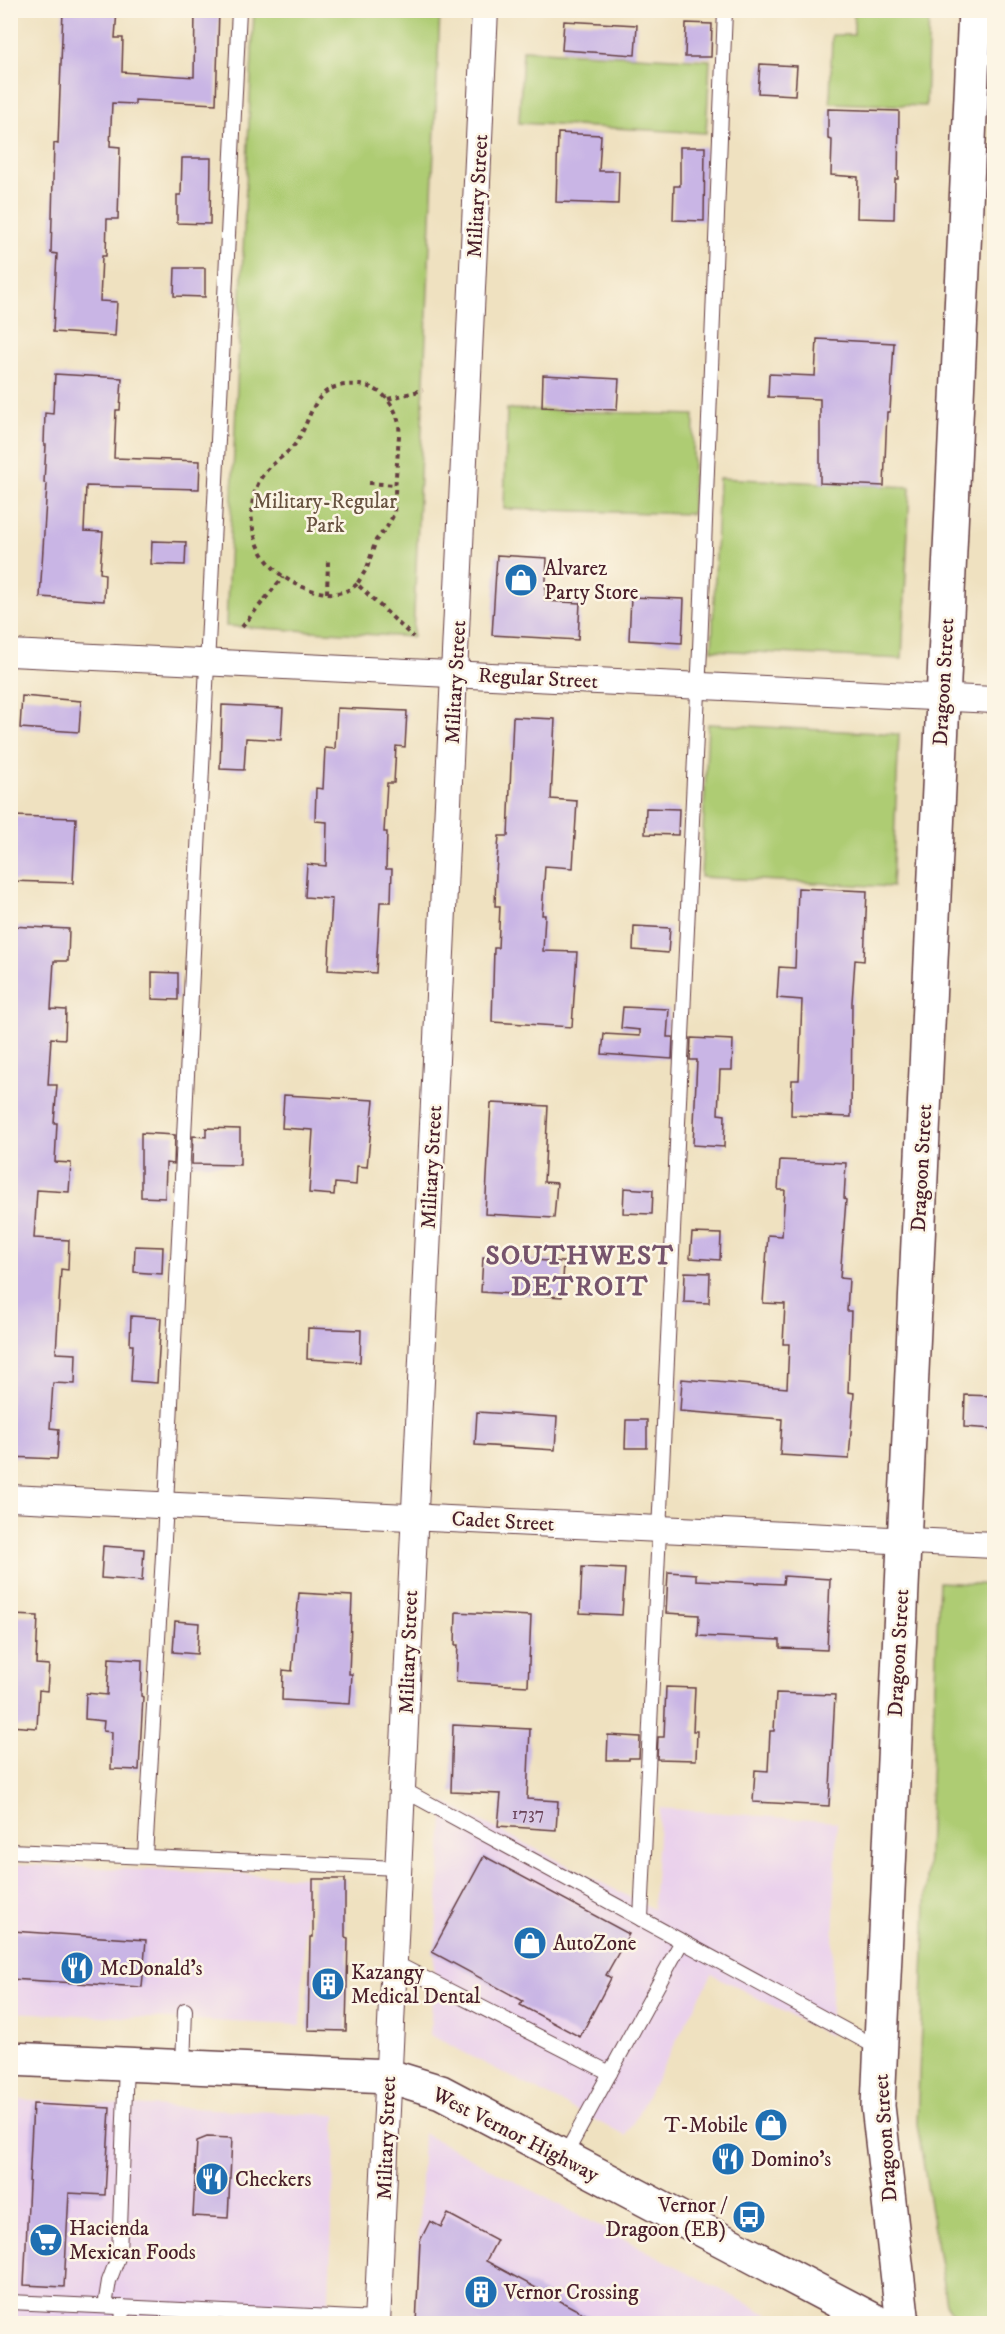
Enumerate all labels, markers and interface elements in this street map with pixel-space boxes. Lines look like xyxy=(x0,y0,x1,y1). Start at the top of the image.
street label: Military Street xyxy=(462,133,494,259)
park label: Military-Regular Park xyxy=(253,489,397,539)
place label: Alvarez Party Store xyxy=(544,556,639,606)
shop icon: Alvarez Party Store xyxy=(503,562,539,598)
street label: Dragoon Street xyxy=(928,617,960,747)
street label: Military Street xyxy=(440,619,472,745)
street label: Regular Street xyxy=(477,663,599,695)
street label: Dragoon Street xyxy=(906,1103,938,1233)
street label: Military Street xyxy=(416,1104,448,1230)
district label: SOUTHWEST DETROIT xyxy=(485,1239,675,1304)
street label: Cadet Street xyxy=(451,1506,555,1538)
street label: Dragoon Street xyxy=(883,1588,915,1718)
street label: Military Street xyxy=(394,1589,424,1714)
house number: 1737 xyxy=(512,1803,544,1825)
shop icon: AutoZone xyxy=(512,1925,548,1961)
place label: AutoZone xyxy=(553,1931,637,1957)
restaurant icon: McDonald's xyxy=(59,1950,95,1986)
place label: McDonald's xyxy=(100,1956,203,1982)
place label: Kazangy Medical Dental xyxy=(351,1960,481,2010)
building icon: Kazangy Medical Dental xyxy=(310,1966,346,2002)
street label: Dragoon Street xyxy=(869,2073,903,2203)
street label: Military Street xyxy=(372,2075,402,2200)
street label: West Vernor Highway xyxy=(427,2081,604,2189)
shop icon: T-Mobile xyxy=(753,2107,789,2143)
place label: T-Mobile xyxy=(664,2113,748,2139)
restaurant icon: Domino's xyxy=(710,2141,746,2177)
place label: Domino's xyxy=(751,2147,831,2173)
restaurant icon: Checkers xyxy=(194,2161,230,2197)
place label: Checkers xyxy=(235,2167,311,2193)
place label: Vernor / Dragoon (EB) xyxy=(605,2193,728,2243)
bus stop icon: Vernor / Dragoon (EB) xyxy=(731,2199,767,2235)
place label: Hacienda Mexican Foods xyxy=(69,2216,196,2266)
supermarket icon: Hacienda Mexican Foods xyxy=(28,2222,64,2258)
building icon: Vernor Crossing xyxy=(463,2274,499,2310)
place label: Vernor Crossing xyxy=(503,2280,639,2306)

